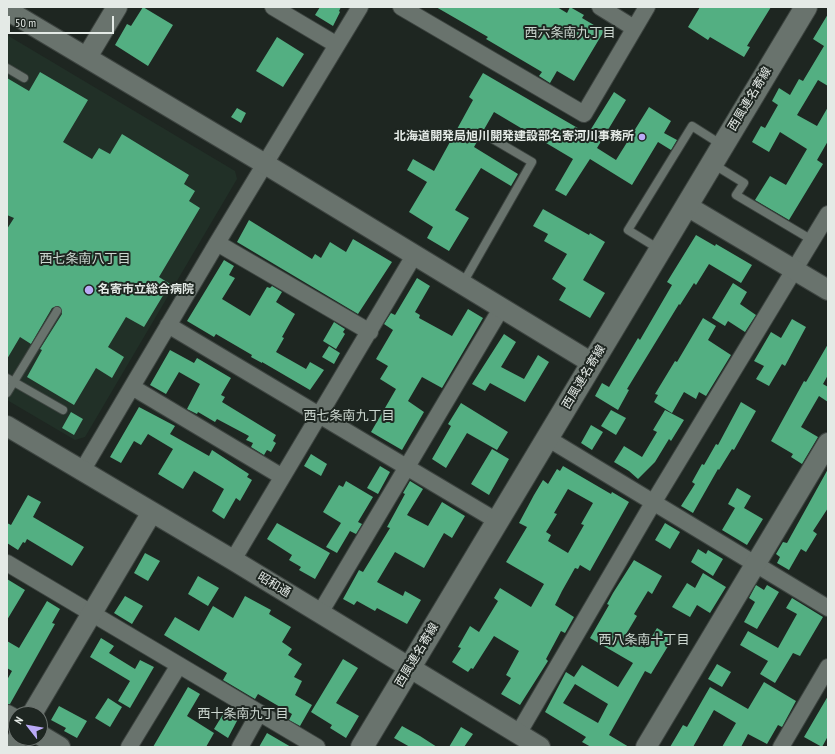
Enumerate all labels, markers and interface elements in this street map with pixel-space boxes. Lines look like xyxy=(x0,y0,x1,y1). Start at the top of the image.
scale bar xyxy=(10,8,116,34)
text: 50 m xyxy=(15,15,36,30)
district label: 西六条南九丁目 xyxy=(525,25,615,41)
street label: 西風連名寄線 xyxy=(725,64,775,134)
place label: 北海道開発局旭川開発建設部名寄河川事務所 xyxy=(394,130,634,144)
marker: 北海道開発局旭川開発建設部名寄河川事務所 xyxy=(637,132,647,142)
district label: 西七条南八丁目 xyxy=(40,251,130,267)
place label: 名寄市立総合病院 xyxy=(98,283,194,297)
marker: 名寄市立総合病院 xyxy=(83,284,95,296)
street label: 西風連名寄線 xyxy=(559,342,609,412)
district label: 西七条南九丁目 xyxy=(304,408,394,424)
street label: 昭和通 xyxy=(255,570,293,600)
street label: 西風連名寄線 xyxy=(392,620,442,690)
district label: 西八条南十丁目 xyxy=(599,632,689,648)
north arrow xyxy=(8,706,48,746)
district label: 西十条南九丁目 xyxy=(198,706,288,722)
text: N xyxy=(11,714,26,726)

